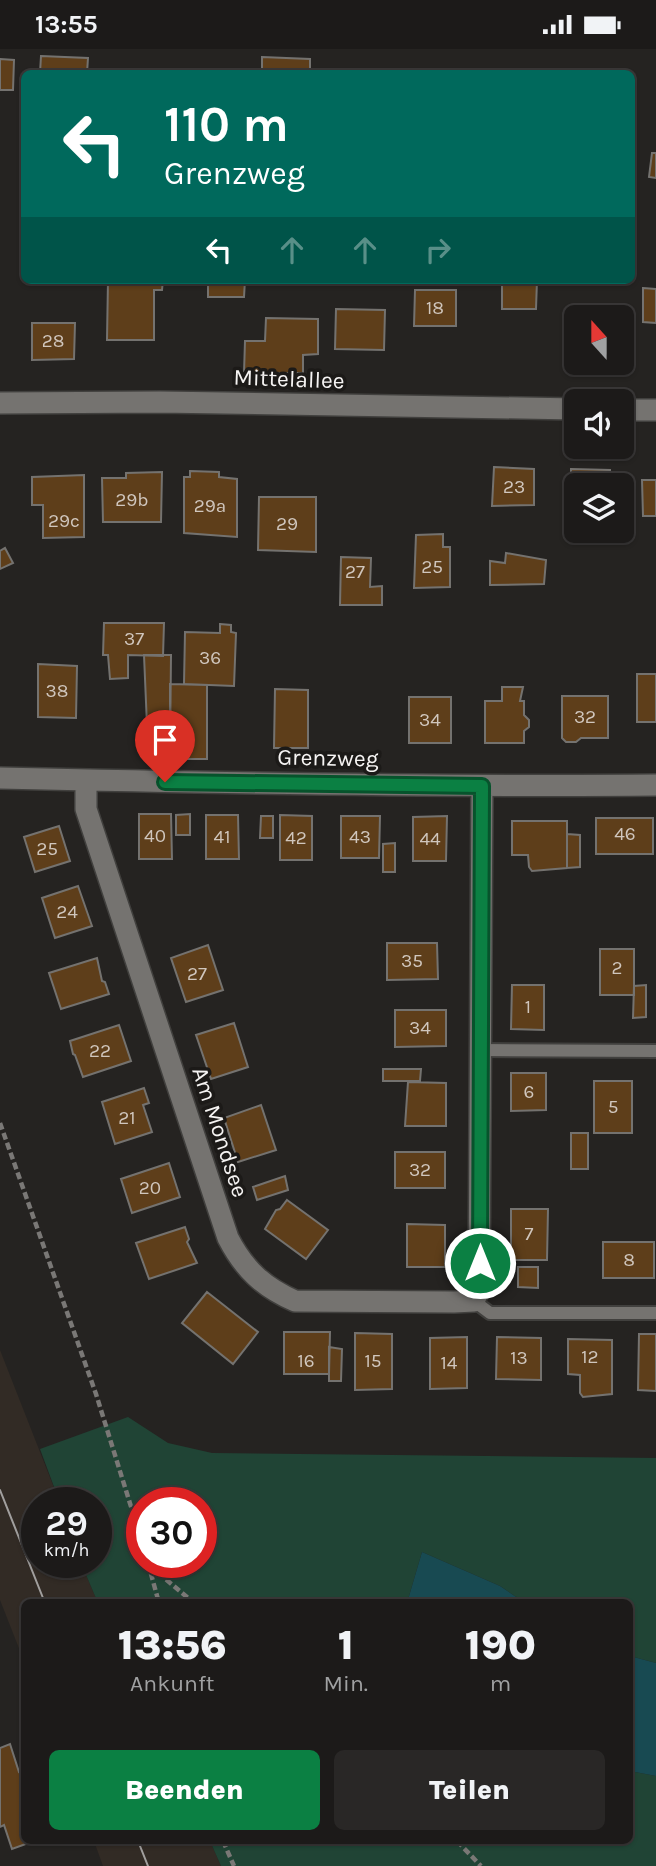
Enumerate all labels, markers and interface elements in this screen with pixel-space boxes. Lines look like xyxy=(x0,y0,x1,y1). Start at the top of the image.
text: 13:55 xyxy=(35,9,98,40)
text: 110 m xyxy=(164,96,289,153)
icon: left xyxy=(49,98,140,189)
text: Grenzweg xyxy=(164,155,305,192)
icon: left xyxy=(200,231,238,269)
icon: ahead xyxy=(273,231,311,269)
icon: ahead xyxy=(346,231,384,269)
icon: right xyxy=(419,231,457,269)
house number: 18 xyxy=(426,297,444,319)
north arrow xyxy=(564,305,634,375)
map controls xyxy=(564,305,634,543)
house number: 28 xyxy=(42,330,64,352)
street label: Mittelallee xyxy=(233,364,345,394)
button: sound xyxy=(564,389,634,459)
button: layers xyxy=(564,473,634,543)
house number: 23 xyxy=(503,476,525,498)
house number: 29b xyxy=(115,489,149,511)
house number: 29a xyxy=(194,495,226,517)
house number: 29c xyxy=(48,510,80,532)
house number: 29 xyxy=(276,513,298,535)
house number: 25 xyxy=(421,556,443,578)
house number: 27 xyxy=(345,561,365,583)
house number: 37 xyxy=(124,628,144,650)
house number: 36 xyxy=(199,647,221,669)
house number: 38 xyxy=(46,680,68,702)
house number: 32 xyxy=(574,706,596,728)
house number: 34 xyxy=(419,709,441,731)
pin xyxy=(135,710,195,782)
icon: arrive xyxy=(146,721,184,759)
street label: Grenzweg xyxy=(277,744,379,772)
house number: 46 xyxy=(614,823,636,845)
house number: 40 xyxy=(144,825,166,847)
house number: 41 xyxy=(214,826,230,848)
house number: 43 xyxy=(349,826,371,848)
house number: 42 xyxy=(285,827,307,849)
house number: 44 xyxy=(419,828,441,850)
house number: 25 xyxy=(36,838,58,860)
house number: 24 xyxy=(56,901,78,923)
house number: 35 xyxy=(401,950,423,972)
house number: 2 xyxy=(611,957,623,979)
house number: 27 xyxy=(187,963,207,985)
house number: 1 xyxy=(525,996,531,1018)
house number: 34 xyxy=(409,1017,431,1039)
house number: 22 xyxy=(89,1040,111,1062)
street label: Am Mondsee xyxy=(186,1063,254,1201)
house number: 6 xyxy=(524,1081,534,1103)
house number: 5 xyxy=(608,1096,618,1118)
house number: 21 xyxy=(118,1107,136,1129)
house number: 32 xyxy=(409,1159,431,1181)
house number: 20 xyxy=(139,1177,161,1199)
house number: 7 xyxy=(525,1223,534,1245)
position arrow xyxy=(443,1226,517,1300)
house number: 8 xyxy=(623,1249,635,1271)
house number: 12 xyxy=(581,1346,599,1368)
house number: 13 xyxy=(510,1347,528,1369)
house number: 16 xyxy=(297,1350,315,1372)
house number: 15 xyxy=(364,1350,382,1372)
house number: 14 xyxy=(441,1352,458,1374)
speed limit sign: 30 xyxy=(126,1487,217,1578)
text: 29 xyxy=(45,1503,88,1544)
text: km/h xyxy=(44,1539,89,1561)
text: 13:56 xyxy=(118,1620,227,1670)
text: 1 xyxy=(338,1620,354,1670)
text: 190 xyxy=(465,1620,536,1670)
text: Ankunft xyxy=(130,1670,214,1697)
text: Min. xyxy=(324,1670,368,1697)
text: m xyxy=(490,1670,511,1697)
button: Beenden xyxy=(49,1750,320,1830)
button: Teilen xyxy=(334,1750,605,1830)

